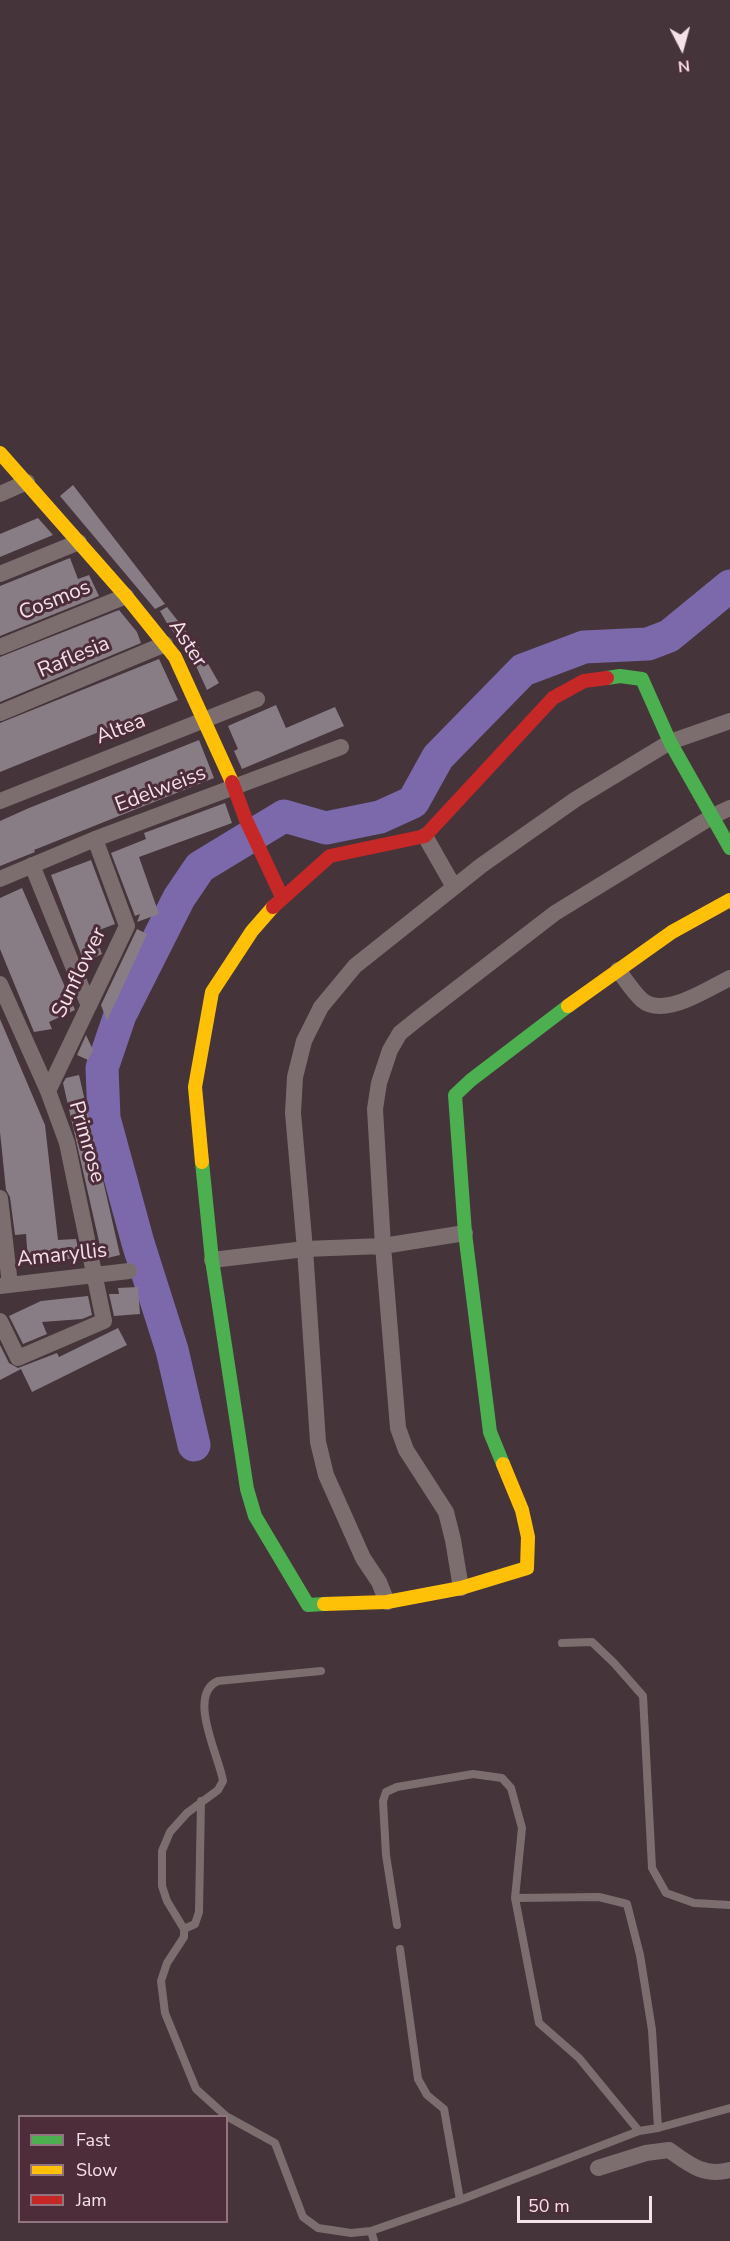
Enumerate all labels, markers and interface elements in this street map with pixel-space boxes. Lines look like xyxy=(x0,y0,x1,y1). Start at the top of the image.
north arrow xyxy=(652,18,712,78)
text: N xyxy=(677,54,691,77)
street label: Cosmos xyxy=(16,575,94,627)
street label: Aster xyxy=(163,616,211,672)
street label: Raflesia xyxy=(34,632,114,684)
street label: Altea xyxy=(93,709,149,751)
street label: Edelweiss xyxy=(112,761,210,819)
street label: Sunflower xyxy=(47,924,113,1022)
street label: Primrose xyxy=(62,1098,110,1186)
street label: Amaryllis xyxy=(16,1239,108,1273)
legend xyxy=(18,2115,228,2223)
text: Fast xyxy=(76,2128,110,2152)
text: Slow xyxy=(76,2158,117,2182)
scale bar xyxy=(520,2184,655,2222)
text: Jam xyxy=(76,2188,107,2212)
text: 50 m xyxy=(528,2194,570,2218)

